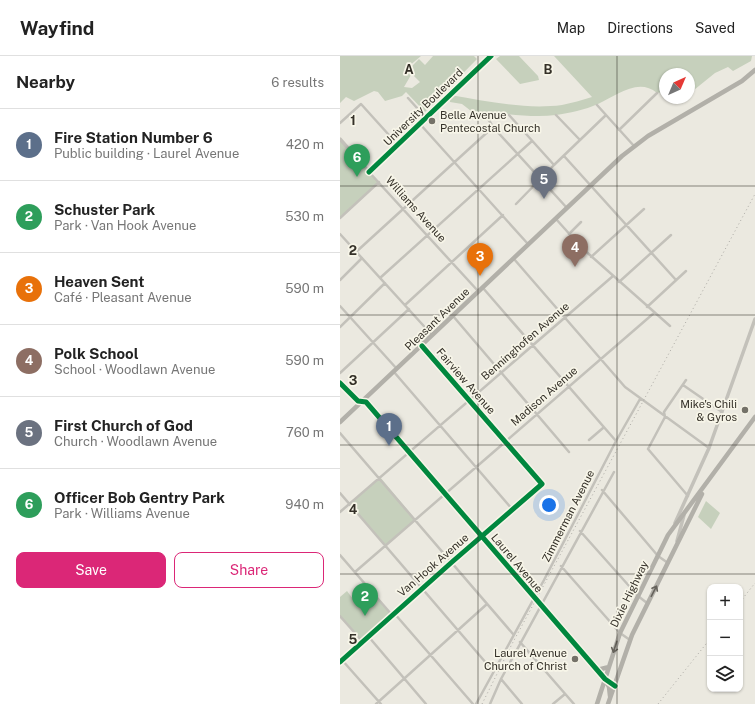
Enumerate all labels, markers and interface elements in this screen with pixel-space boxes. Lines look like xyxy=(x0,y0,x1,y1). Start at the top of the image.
text: Wayfind xyxy=(20,17,94,39)
text: Map xyxy=(557,20,585,36)
text: Directions xyxy=(607,20,673,36)
text: Saved xyxy=(695,20,735,36)
text: A xyxy=(404,62,414,77)
text: B xyxy=(544,62,553,77)
street label: University Boulevard xyxy=(381,66,465,148)
north arrow xyxy=(659,68,695,104)
text: Nearby xyxy=(16,72,75,92)
text: 6 results xyxy=(271,75,324,90)
place label: Belle Avenue Pentecostal Church xyxy=(440,109,540,134)
text: 1 xyxy=(350,113,356,128)
marker: Belle Avenue Pentecostal Church xyxy=(427,116,437,126)
text: Fire Station Number 6 xyxy=(54,129,213,146)
text: 1 xyxy=(26,137,32,152)
text: 420 m xyxy=(286,137,324,152)
pin: 6 xyxy=(344,144,370,177)
text: Public building · Laurel Avenue xyxy=(54,146,239,161)
pin: 5 xyxy=(531,166,557,199)
street label: Williams Avenue xyxy=(383,174,449,244)
text: Schuster Park xyxy=(54,201,155,218)
text: 2 xyxy=(25,209,33,224)
text: 530 m xyxy=(285,209,324,224)
text: Park · Van Hook Avenue xyxy=(54,218,196,233)
pin: 4 xyxy=(562,234,588,267)
text: 2 xyxy=(349,243,357,258)
pin: 3 xyxy=(467,243,493,276)
text: Heaven Sent xyxy=(54,273,145,290)
text: 3 xyxy=(25,281,33,296)
text: 590 m xyxy=(285,281,324,296)
street label: Pleasant Avenue xyxy=(402,285,472,353)
text: Café · Pleasant Avenue xyxy=(54,290,192,305)
street label: Benninghofen Avenue xyxy=(479,300,571,382)
text: Polk School xyxy=(54,345,139,362)
street label: Fairview Avenue xyxy=(434,346,498,416)
text: 4 xyxy=(25,353,33,368)
text: 590 m xyxy=(285,353,324,368)
text: School · Woodlawn Avenue xyxy=(54,362,215,377)
street label: Madison Avenue xyxy=(508,364,580,428)
text: 3 xyxy=(349,373,358,388)
place label: Mike's Chili & Gyros xyxy=(680,398,737,423)
marker: Mike's Chili & Gyros xyxy=(740,405,750,415)
pin: 1 xyxy=(376,413,402,446)
text: First Church of God xyxy=(54,417,193,434)
text: 5 xyxy=(25,425,33,440)
text: 760 m xyxy=(286,425,324,440)
text: Church · Woodlawn Avenue xyxy=(54,434,217,449)
street label: Zimmerman Avenue xyxy=(540,468,596,564)
text: Officer Bob Gentry Park xyxy=(54,489,225,506)
your location xyxy=(539,495,559,515)
text: 6 xyxy=(25,497,33,512)
text: 940 m xyxy=(285,497,324,512)
text: 4 xyxy=(349,502,358,517)
text: Park · Williams Avenue xyxy=(54,506,190,521)
street label: Van Hook Avenue xyxy=(395,531,471,599)
street label: Laurel Avenue xyxy=(489,531,545,595)
button: Save xyxy=(16,552,166,588)
button: Share xyxy=(174,552,324,588)
street label: Dixie Highway xyxy=(608,559,650,629)
pin: 2 xyxy=(352,583,378,616)
map controls xyxy=(707,584,743,692)
button: + xyxy=(707,584,743,620)
one-way arrow xyxy=(650,585,658,597)
button: − xyxy=(707,620,743,656)
text: 5 xyxy=(349,632,358,647)
one-way arrow xyxy=(610,641,618,653)
place label: Laurel Avenue Church of Christ xyxy=(484,647,567,672)
marker: Laurel Avenue Church of Christ xyxy=(570,654,580,664)
button: layers xyxy=(707,656,743,692)

